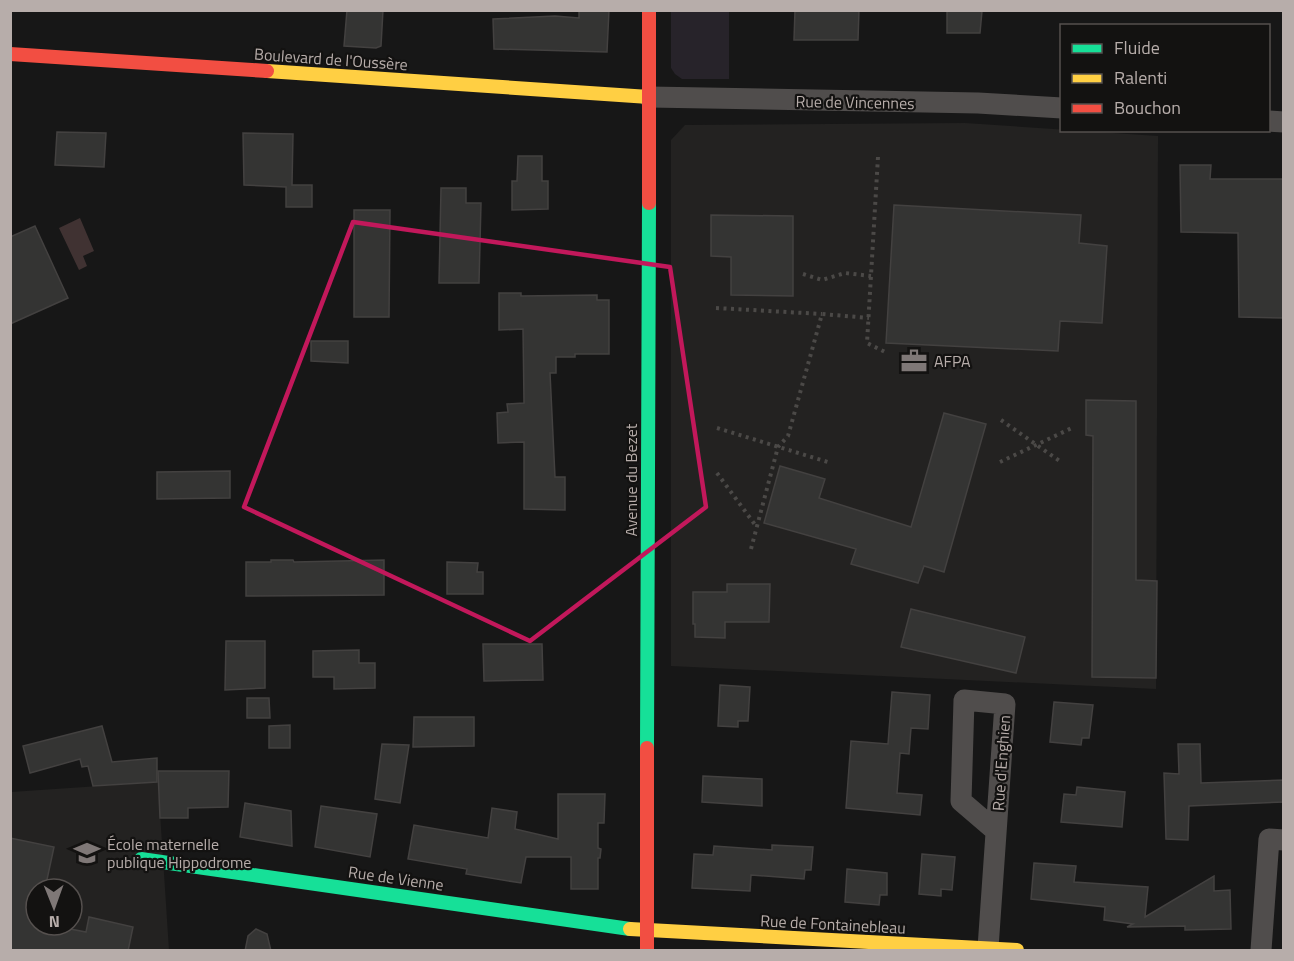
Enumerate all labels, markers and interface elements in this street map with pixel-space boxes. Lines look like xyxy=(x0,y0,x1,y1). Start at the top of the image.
legend xyxy=(1060,24,1270,132)
text: Fluide xyxy=(1114,34,1160,61)
street label: Boulevard de l'Oussère xyxy=(253,42,409,76)
text: Ralenti xyxy=(1114,64,1167,91)
street label: Rue de Vincennes xyxy=(795,89,915,115)
text: Bouchon xyxy=(1114,94,1181,121)
office icon: AFPA xyxy=(899,346,929,376)
place label: AFPA xyxy=(934,349,971,373)
street label: Avenue du Bezet xyxy=(619,423,643,536)
street label: Rue d'Enghien xyxy=(986,714,1016,812)
place label: École maternelle publique Hippodrome xyxy=(107,832,251,874)
school or university icon: École maternelle publique Hippodrome xyxy=(72,838,102,868)
street label: Rue de Vienne xyxy=(347,859,445,897)
north arrow xyxy=(24,877,84,937)
street label: Rue de Fontainebleau xyxy=(760,908,906,940)
text: N xyxy=(49,910,60,934)

